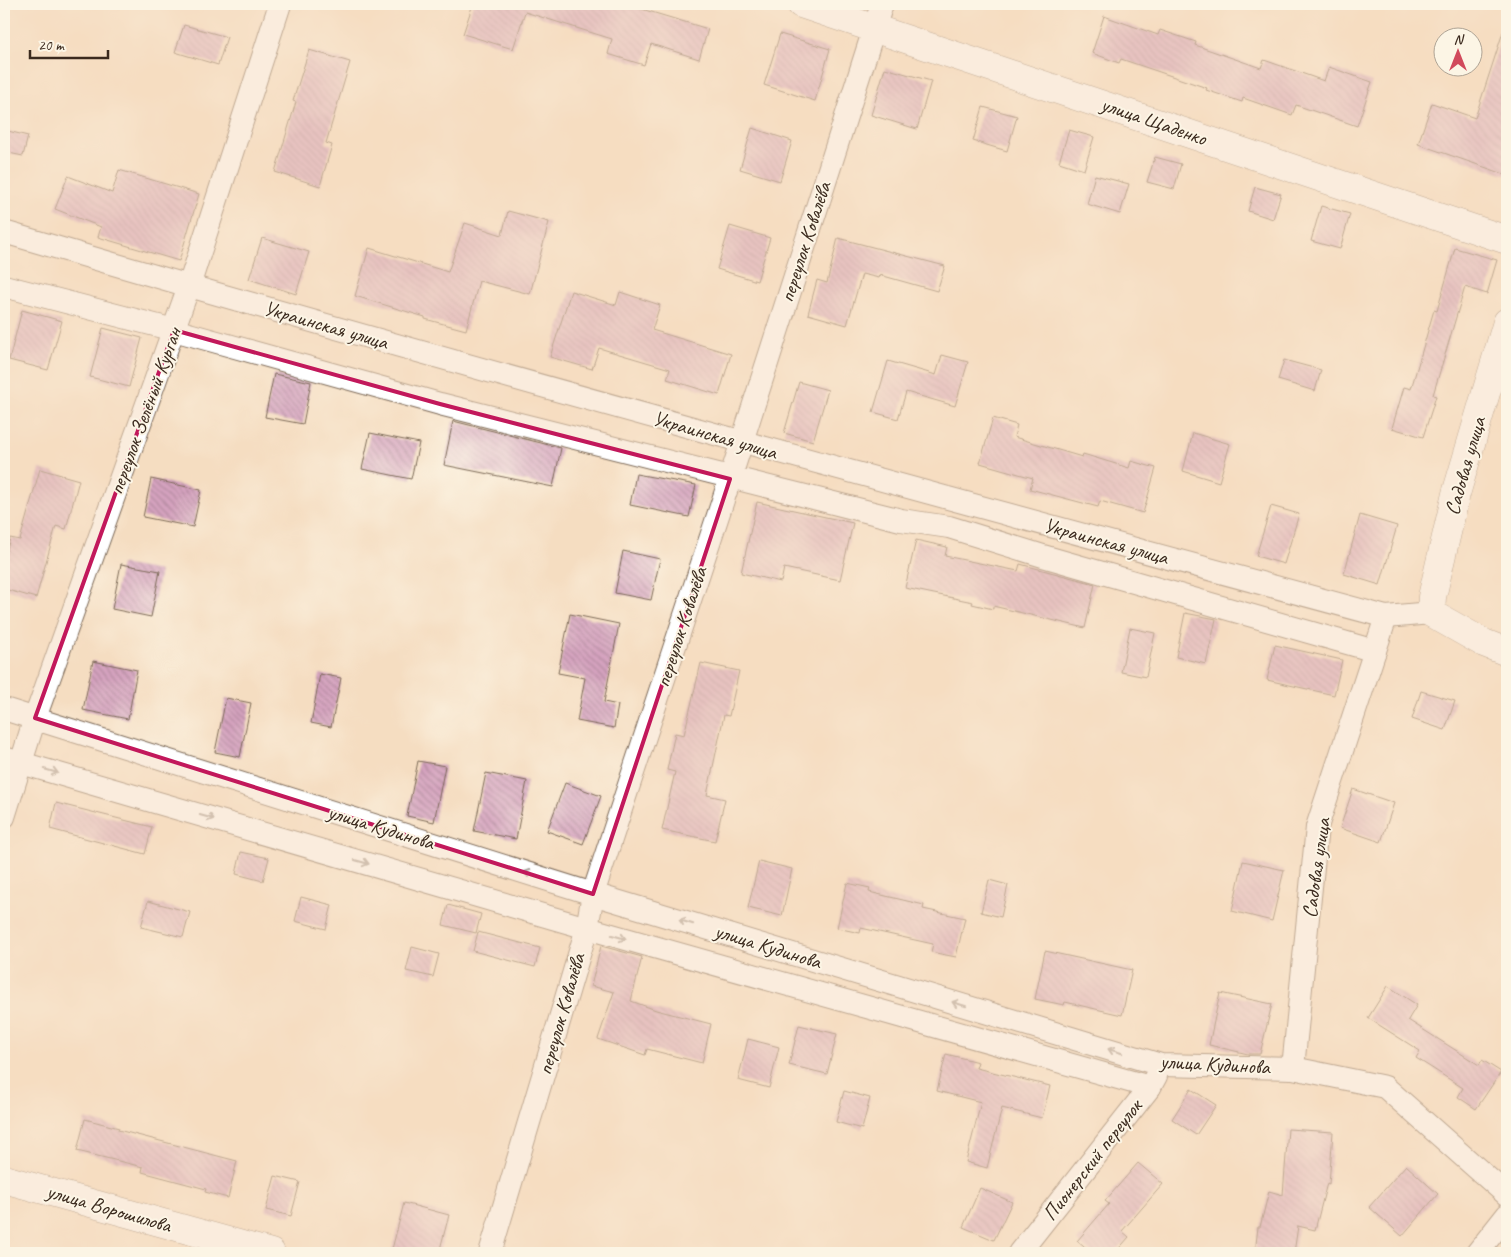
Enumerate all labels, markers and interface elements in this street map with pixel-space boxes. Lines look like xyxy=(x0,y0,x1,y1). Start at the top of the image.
scale bar xyxy=(30,28,108,60)
north arrow xyxy=(1434,28,1484,78)
text: N xyxy=(1454,31,1465,48)
text: 20 m xyxy=(38,36,65,55)
street label: улица Щаденко xyxy=(1096,90,1212,152)
street label: переулок Ковалёва xyxy=(773,177,837,305)
street label: Украинская улица xyxy=(261,295,393,356)
street label: переулок Зелёный Курган xyxy=(103,323,188,498)
street label: Украинская улица xyxy=(650,405,782,466)
street label: Садовая улица xyxy=(1439,412,1492,518)
street label: Украинская улица xyxy=(1041,512,1173,571)
street label: переулок Ковалёва xyxy=(649,562,713,690)
one-way arrow xyxy=(42,767,58,777)
street label: улица Кудинова xyxy=(323,798,439,856)
one-way arrow xyxy=(198,812,214,822)
street label: Садовая улица xyxy=(1296,815,1336,920)
one-way arrow xyxy=(354,858,370,868)
one-way arrow xyxy=(523,869,539,879)
one-way arrow xyxy=(679,917,695,926)
street label: улица Кудинова xyxy=(710,917,826,975)
one-way arrow xyxy=(611,933,627,943)
street label: переулок Ковалёва xyxy=(531,949,591,1078)
one-way arrow xyxy=(952,999,968,1009)
one-way arrow xyxy=(1107,1045,1123,1055)
street label: улица Кудинова xyxy=(1157,1048,1272,1080)
street label: Пионерский переулок xyxy=(1037,1092,1149,1226)
street label: улица Ворошилова xyxy=(42,1177,176,1239)

